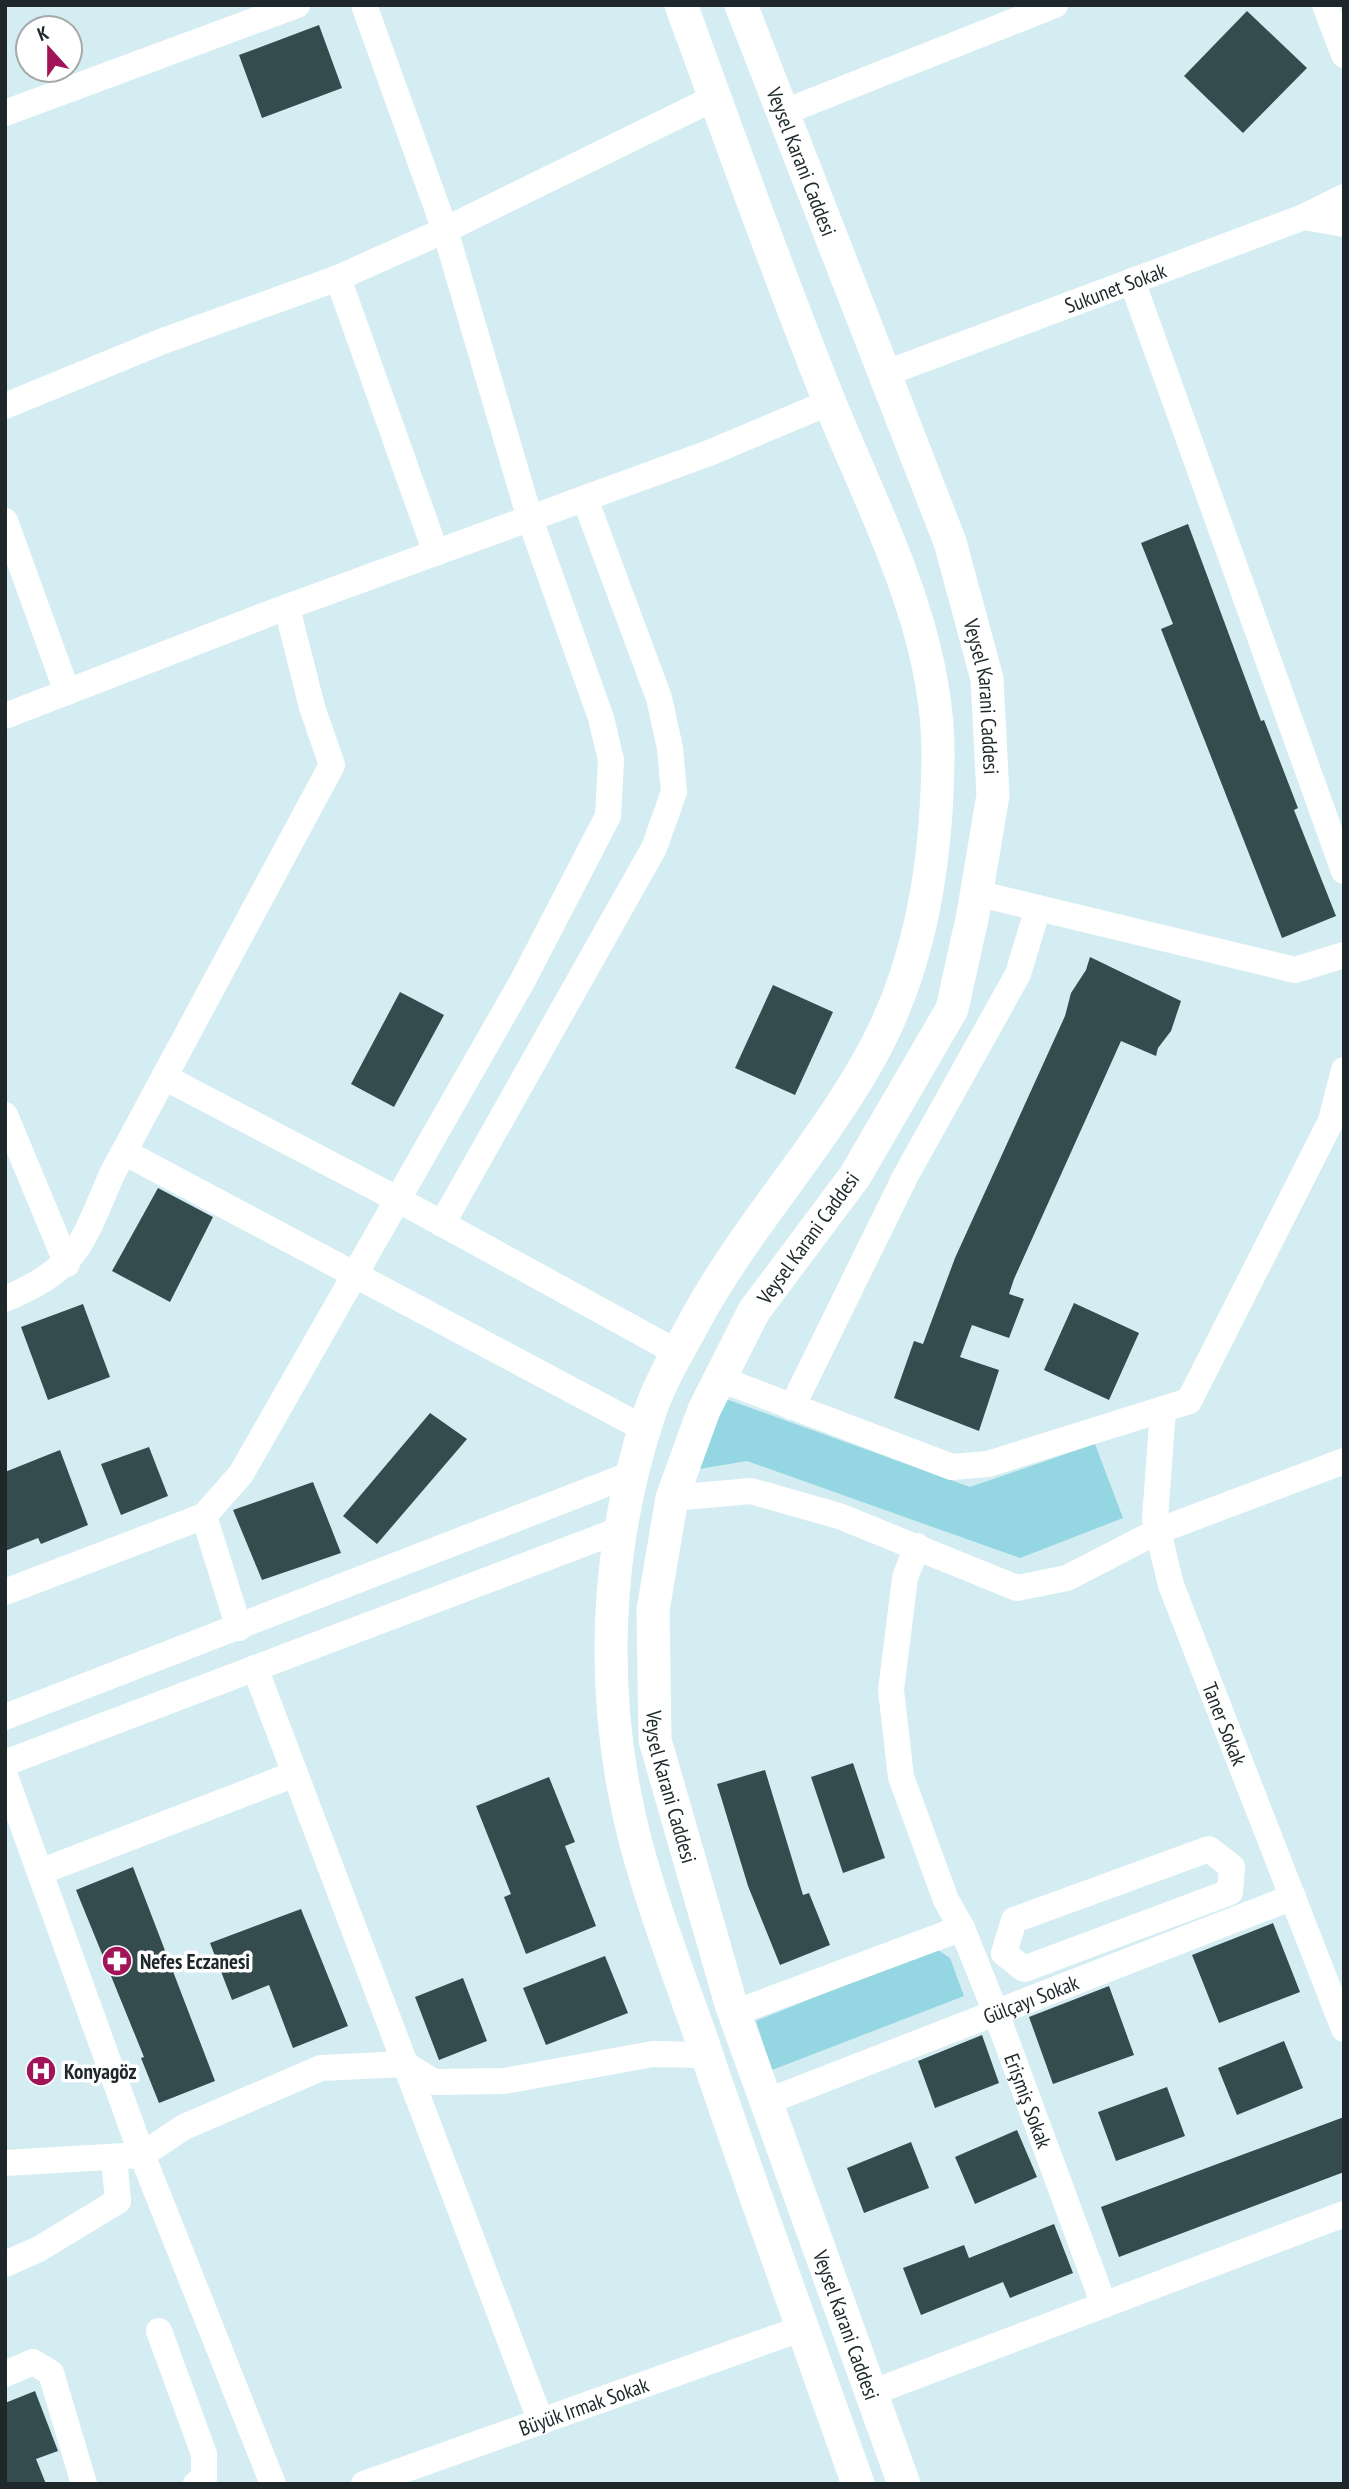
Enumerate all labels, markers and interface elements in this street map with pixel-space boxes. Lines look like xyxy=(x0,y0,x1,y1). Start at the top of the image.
north arrow xyxy=(14,14,84,84)
text: K xyxy=(34,20,52,46)
street label: Veysel Karani Caddesi xyxy=(760,83,843,240)
street label: Sukunet Sokak xyxy=(1061,256,1170,319)
street label: Veysel Karani Caddesi xyxy=(958,615,1005,775)
street label: Veysel Karani Caddesi xyxy=(750,1167,865,1310)
street label: Taner Sokak xyxy=(1197,1678,1253,1769)
street label: Veysel Karani Caddesi xyxy=(641,1709,703,1866)
pharmacy icon: Nefes Eczanesi xyxy=(100,1944,134,1978)
place label: Nefes Eczanesi xyxy=(140,1948,250,1975)
street label: Gülçayı Sokak xyxy=(979,1968,1082,2030)
street label: Erişmiş Sokak xyxy=(999,2050,1058,2152)
hospital icon: Konyagöz xyxy=(24,2054,58,2088)
place label: Konyagöz xyxy=(64,2058,136,2085)
street label: Veysel Karani Caddesi xyxy=(807,2245,886,2403)
street label: Büyük Irmak Sokak xyxy=(515,2371,652,2441)

